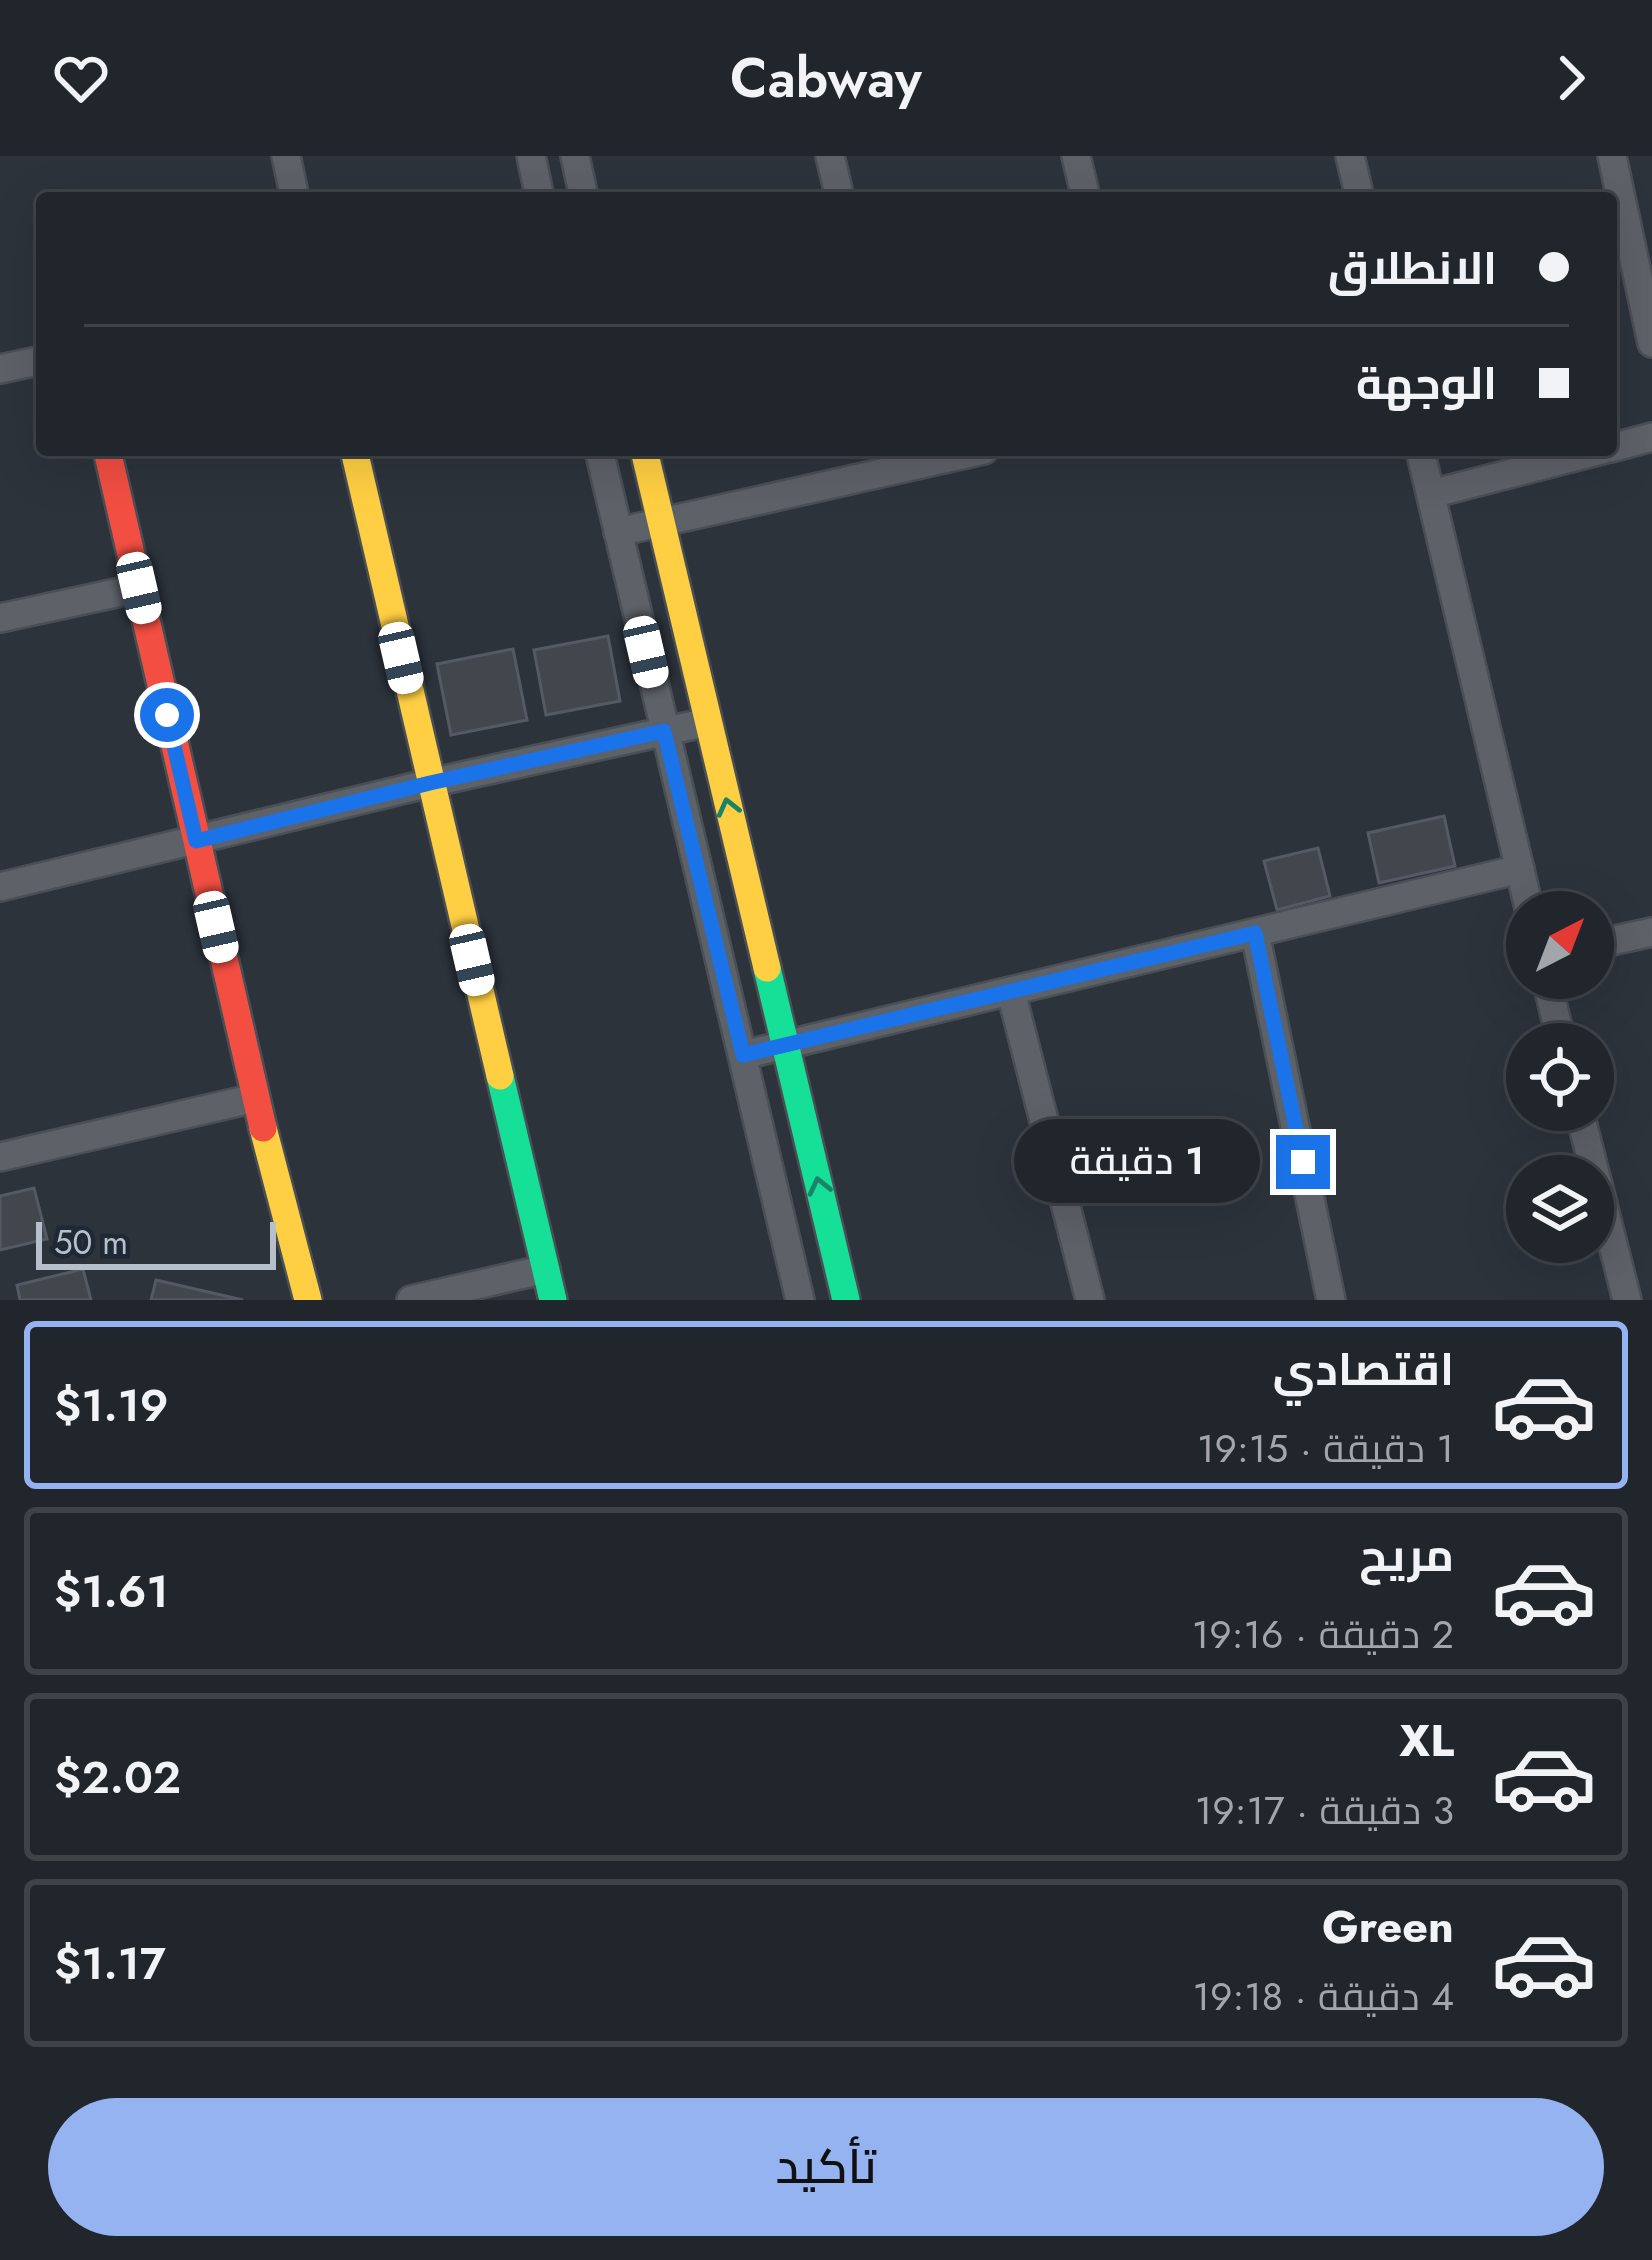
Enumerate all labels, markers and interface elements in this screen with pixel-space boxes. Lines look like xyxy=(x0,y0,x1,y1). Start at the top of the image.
text: Cabway xyxy=(730,39,922,117)
icon: heart xyxy=(48,45,114,111)
icon: forward xyxy=(1538,45,1604,111)
text: الانطلاق xyxy=(1328,236,1497,301)
text: الوجهة xyxy=(1356,351,1497,416)
car xyxy=(113,549,165,627)
car xyxy=(620,613,672,691)
car xyxy=(375,619,427,697)
route start xyxy=(140,688,194,742)
one-way arrow xyxy=(717,797,742,817)
car xyxy=(190,888,242,966)
north arrow xyxy=(1506,891,1614,999)
map controls xyxy=(1506,891,1614,1263)
car xyxy=(446,921,498,999)
button: locate xyxy=(1506,1023,1614,1131)
callout: 1 دقيقة xyxy=(1015,1120,1261,1204)
text: 1 دقيقة xyxy=(1070,1132,1204,1189)
route end xyxy=(1276,1135,1330,1189)
button: layers xyxy=(1506,1155,1614,1263)
one-way arrow xyxy=(808,1176,833,1197)
scale bar xyxy=(36,1216,276,1269)
text: 50 m xyxy=(54,1219,128,1266)
text: اقتصادي xyxy=(1273,1337,1454,1402)
icon: car xyxy=(1490,1351,1598,1459)
text: $1.19 xyxy=(54,1373,169,1438)
text: 1 دقيقة · 19:15 xyxy=(1197,1420,1454,1477)
text: مريح xyxy=(1359,1523,1454,1588)
icon: car xyxy=(1490,1537,1598,1645)
text: $1.61 xyxy=(54,1559,169,1624)
text: 2 دقيقة · 19:16 xyxy=(1192,1606,1454,1663)
text: XL xyxy=(1399,1708,1454,1773)
icon: car xyxy=(1490,1723,1598,1831)
text: $2.02 xyxy=(54,1745,181,1810)
text: 3 دقيقة · 19:17 xyxy=(1195,1782,1454,1839)
text: Green xyxy=(1322,1894,1454,1959)
icon: car xyxy=(1490,1909,1598,2017)
text: $1.17 xyxy=(54,1931,166,1996)
text: 4 دقيقة · 19:18 xyxy=(1192,1968,1454,2025)
button: تأكيد xyxy=(48,2098,1604,2236)

